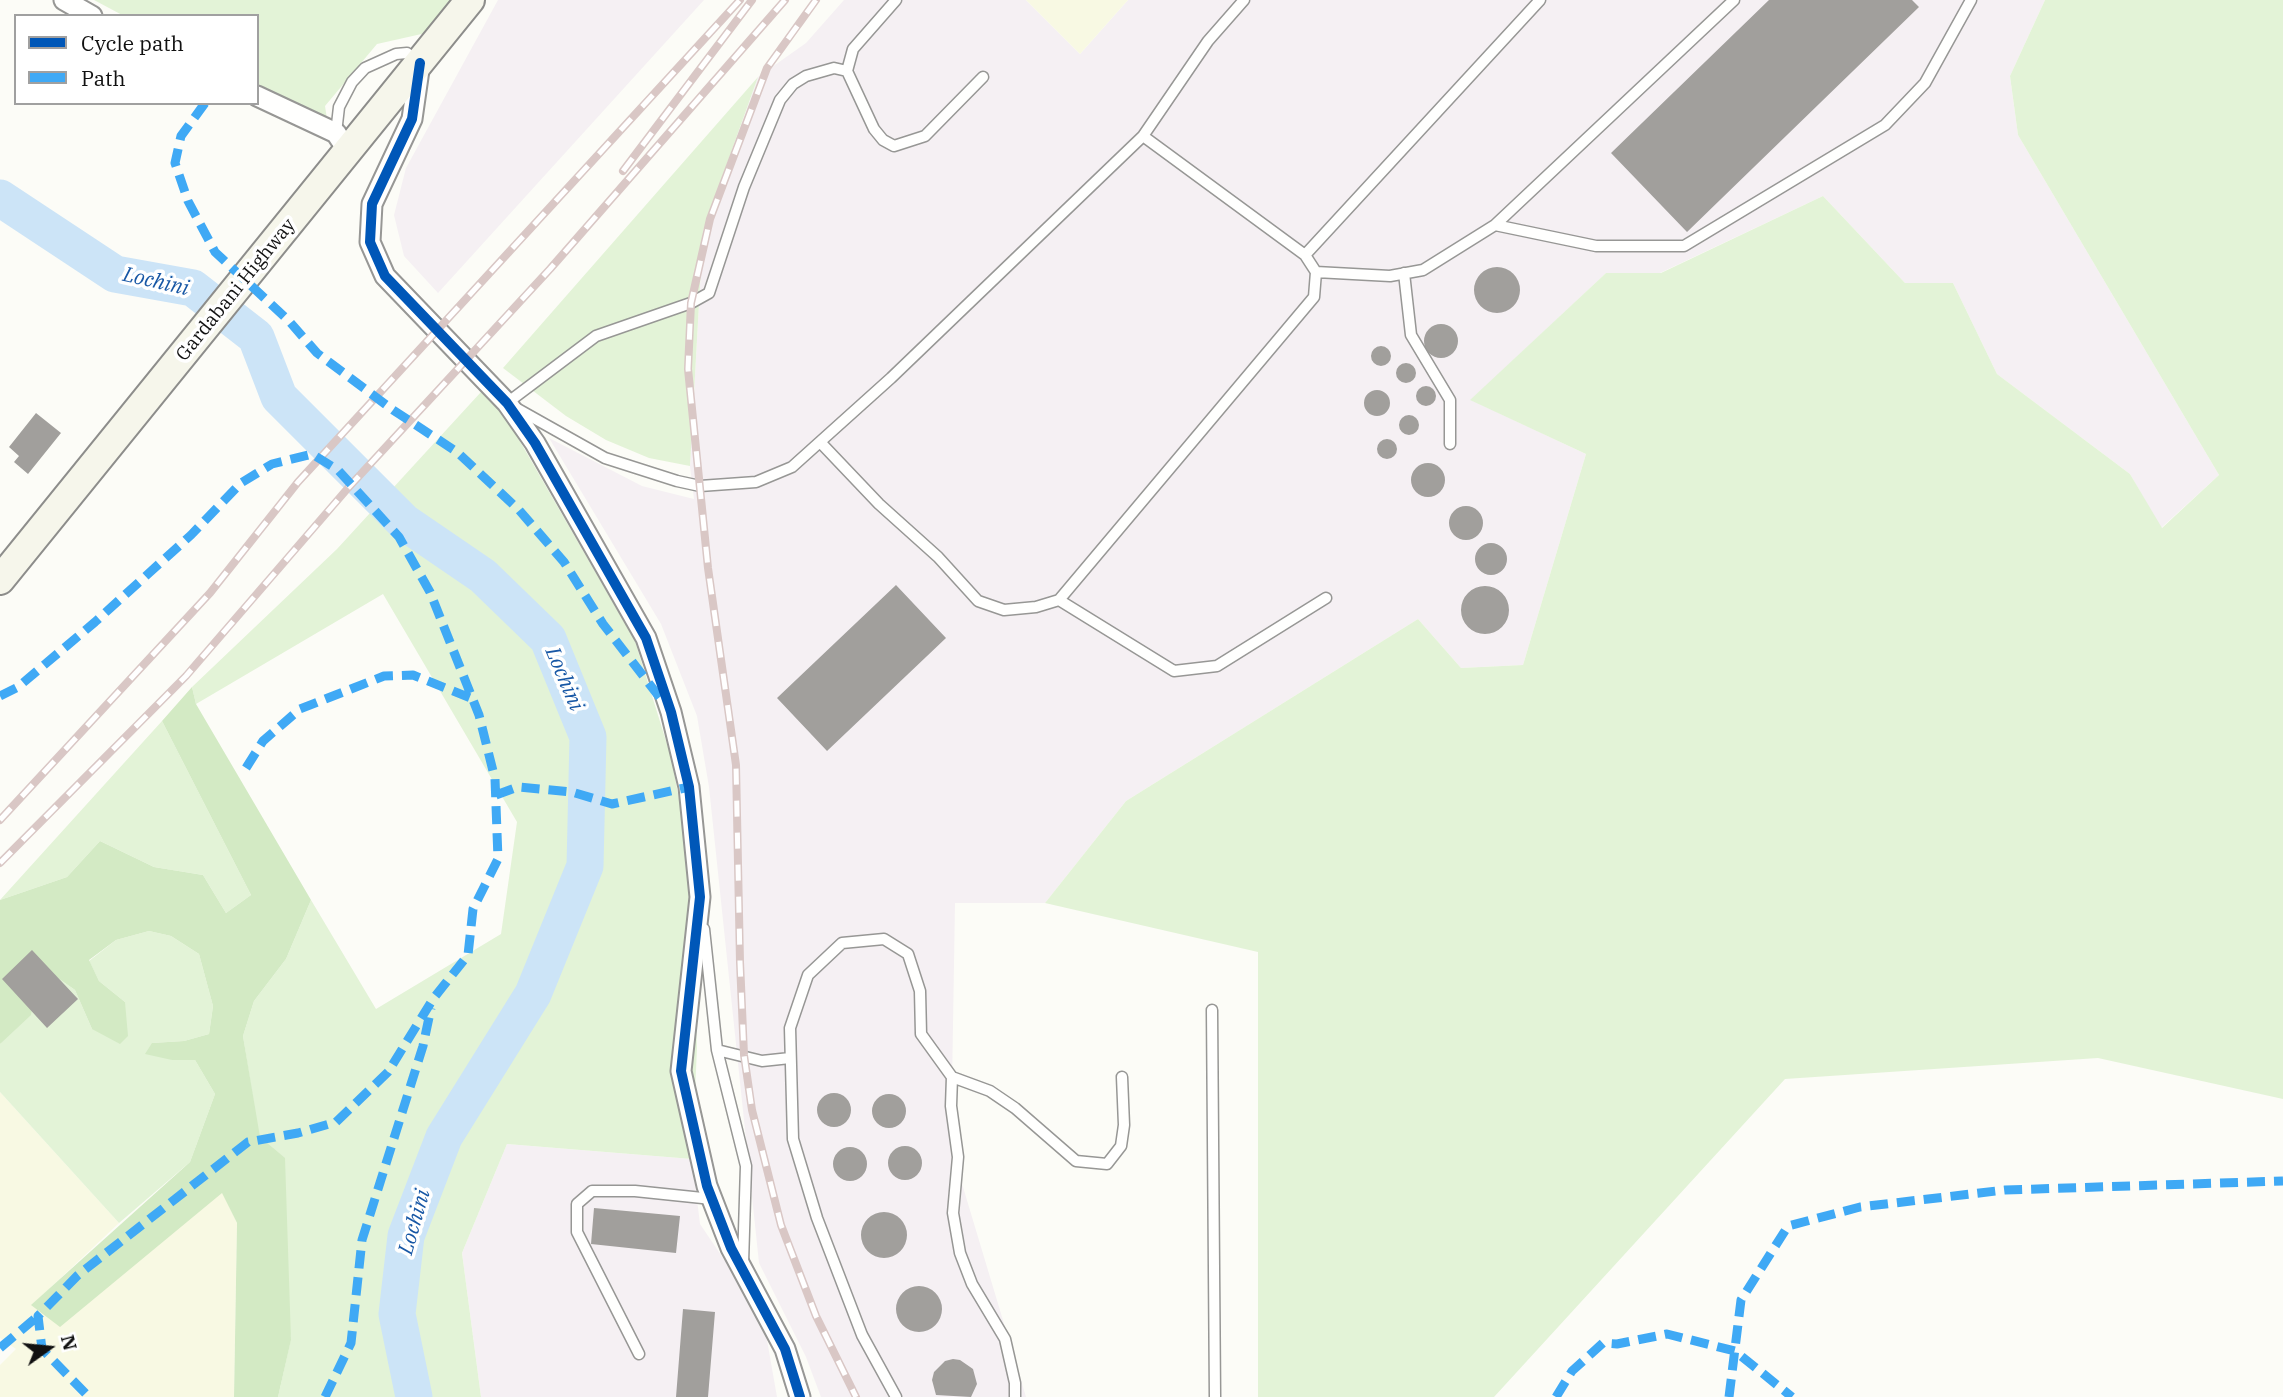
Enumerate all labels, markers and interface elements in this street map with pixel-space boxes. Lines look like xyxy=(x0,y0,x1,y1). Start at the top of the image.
legend xyxy=(14,14,259,105)
text: Cycle path xyxy=(81,29,184,57)
text: Path xyxy=(81,64,126,92)
street label: Gardabani Highway xyxy=(172,214,300,366)
water label: Lochini xyxy=(121,262,191,302)
water label: Lochini xyxy=(539,643,589,715)
water label: Lochini xyxy=(394,1186,436,1258)
north arrow xyxy=(14,1313,84,1383)
text: N xyxy=(56,1332,83,1353)

